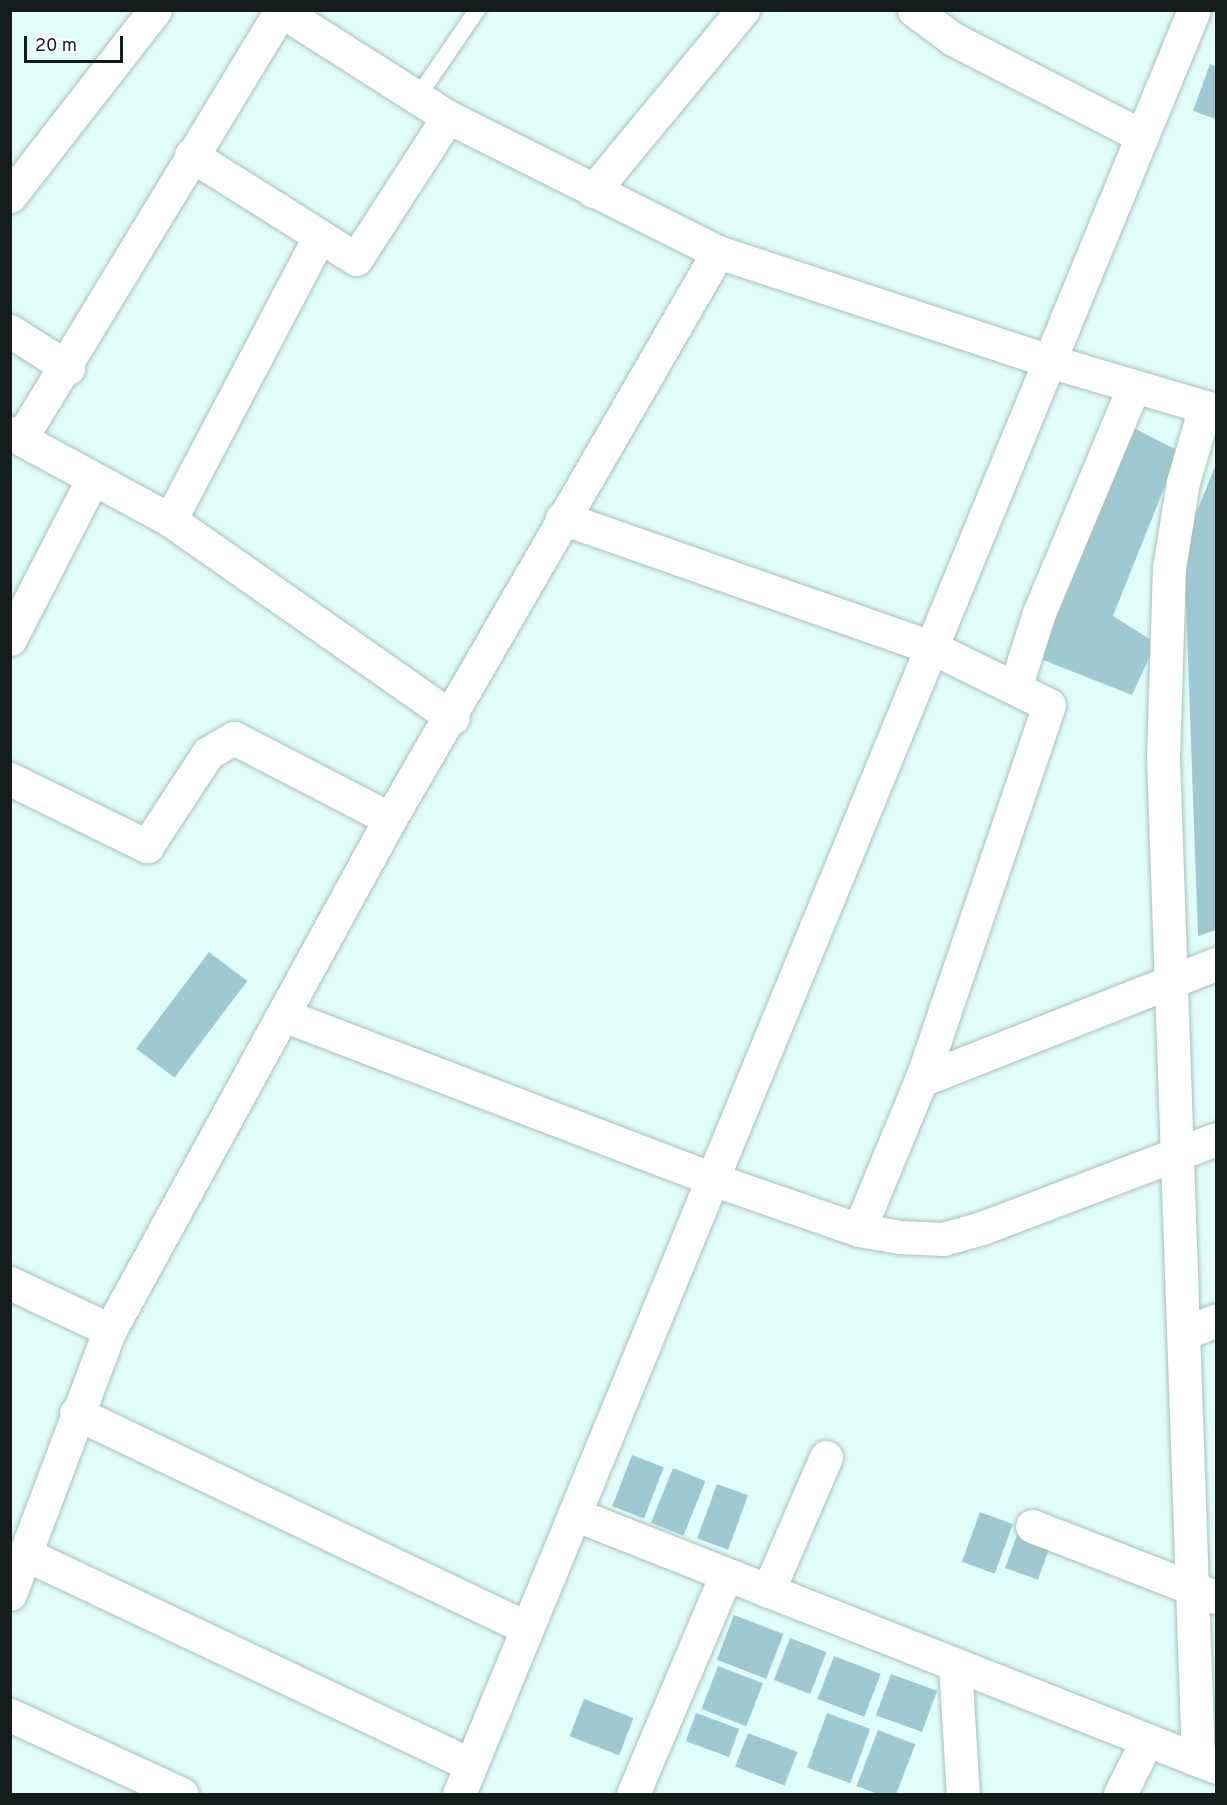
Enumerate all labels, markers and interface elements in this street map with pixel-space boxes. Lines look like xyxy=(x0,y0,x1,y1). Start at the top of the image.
scale bar xyxy=(27,24,126,62)
text: 20 m xyxy=(35,35,77,58)

